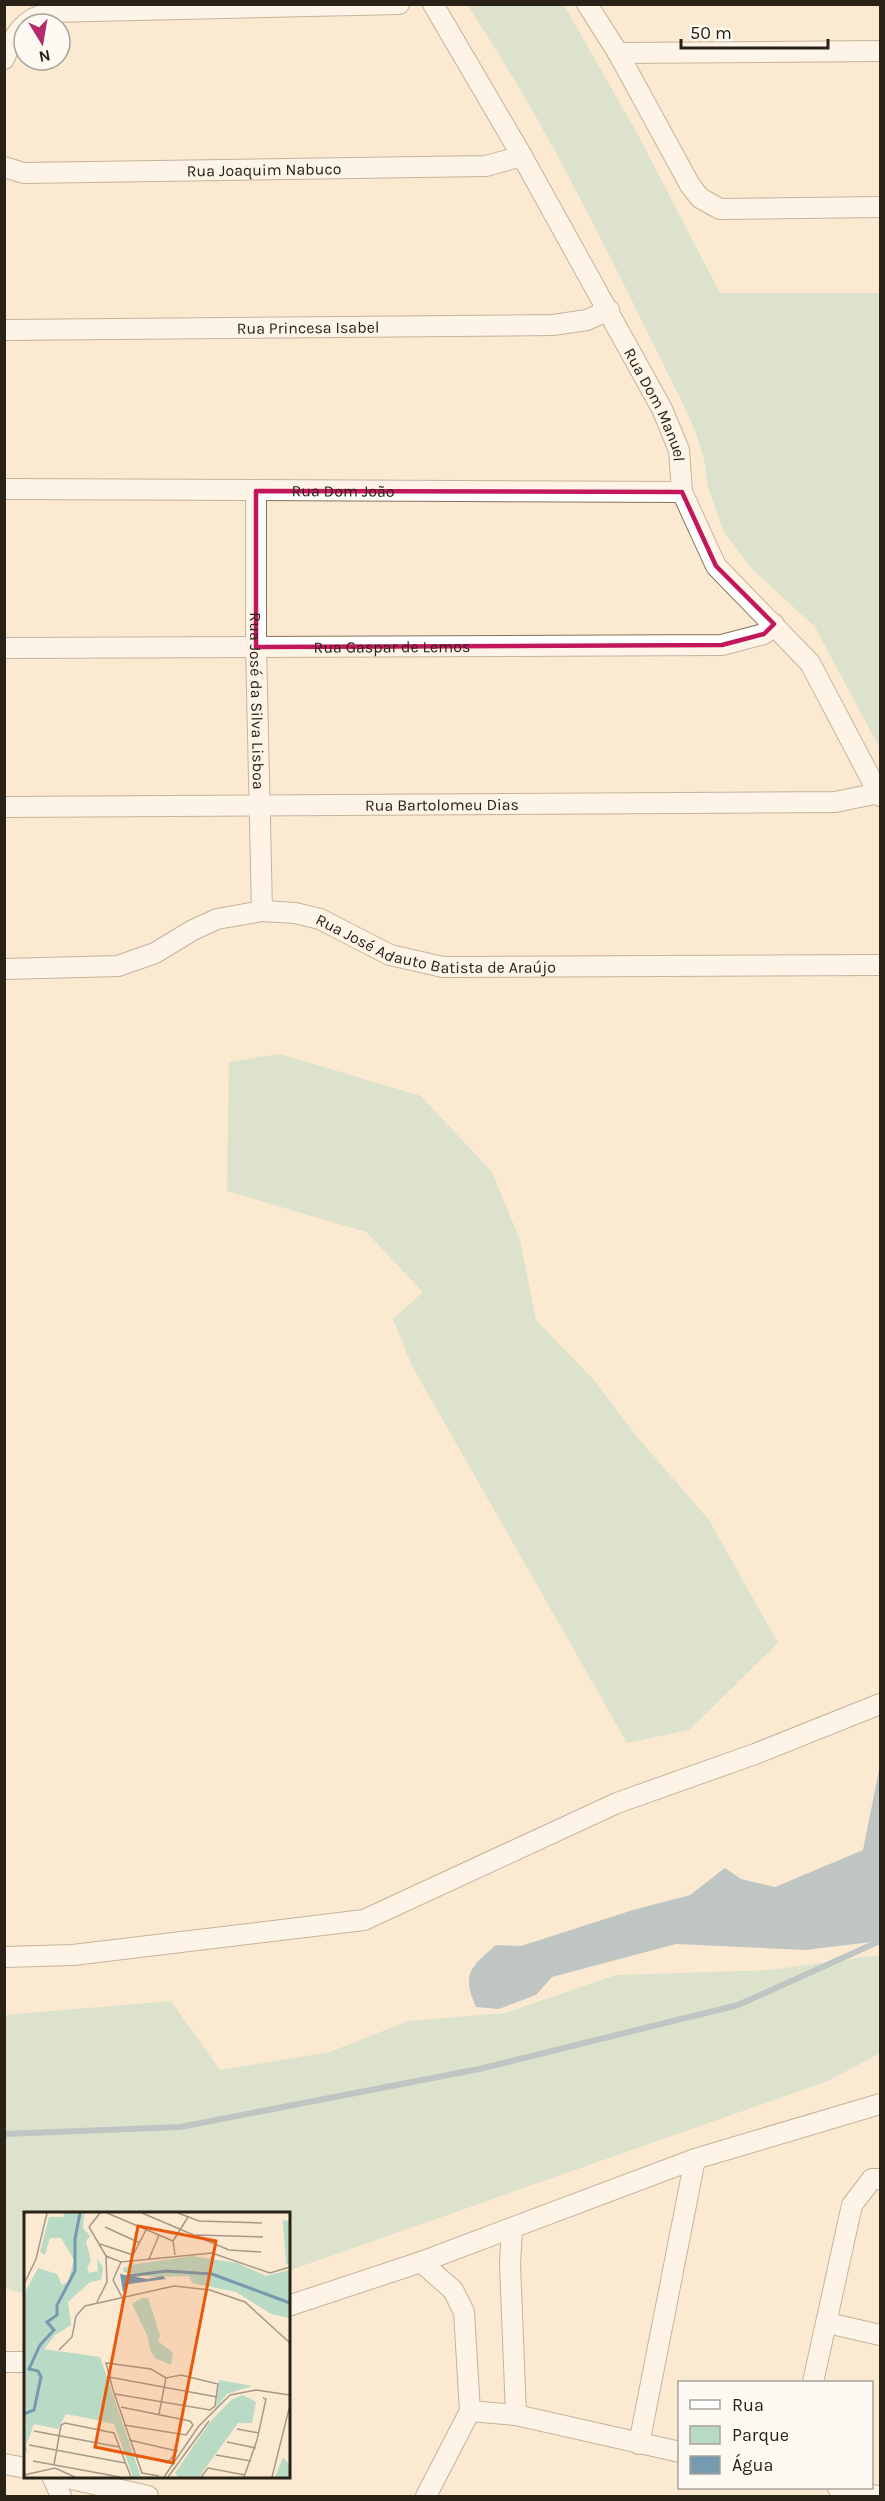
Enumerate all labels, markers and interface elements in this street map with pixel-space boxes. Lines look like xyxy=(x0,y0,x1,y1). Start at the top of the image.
north arrow xyxy=(12,12,72,72)
scale bar xyxy=(681,12,828,50)
text: 50 m xyxy=(690,22,732,44)
text: N xyxy=(37,46,52,67)
street label: Rua Joaquim Nabuco xyxy=(187,159,342,180)
street label: Rua Princesa Isabel xyxy=(237,317,379,337)
street label: Rua Dom Manuel xyxy=(620,344,689,462)
street label: Rua Dom João xyxy=(291,481,395,500)
street label: Rua José da Silva Lisboa xyxy=(246,612,269,790)
street label: Rua Gaspar de Lemos xyxy=(314,637,470,656)
street label: Rua Bartolomeu Dias xyxy=(365,794,519,814)
street label: Rua José Adauto Batista de Araújo xyxy=(313,909,556,977)
inset map xyxy=(24,2212,290,2477)
legend xyxy=(678,2381,873,2489)
text: Rua xyxy=(732,2394,764,2416)
text: Parque xyxy=(732,2424,789,2446)
text: Água xyxy=(732,2453,773,2476)

